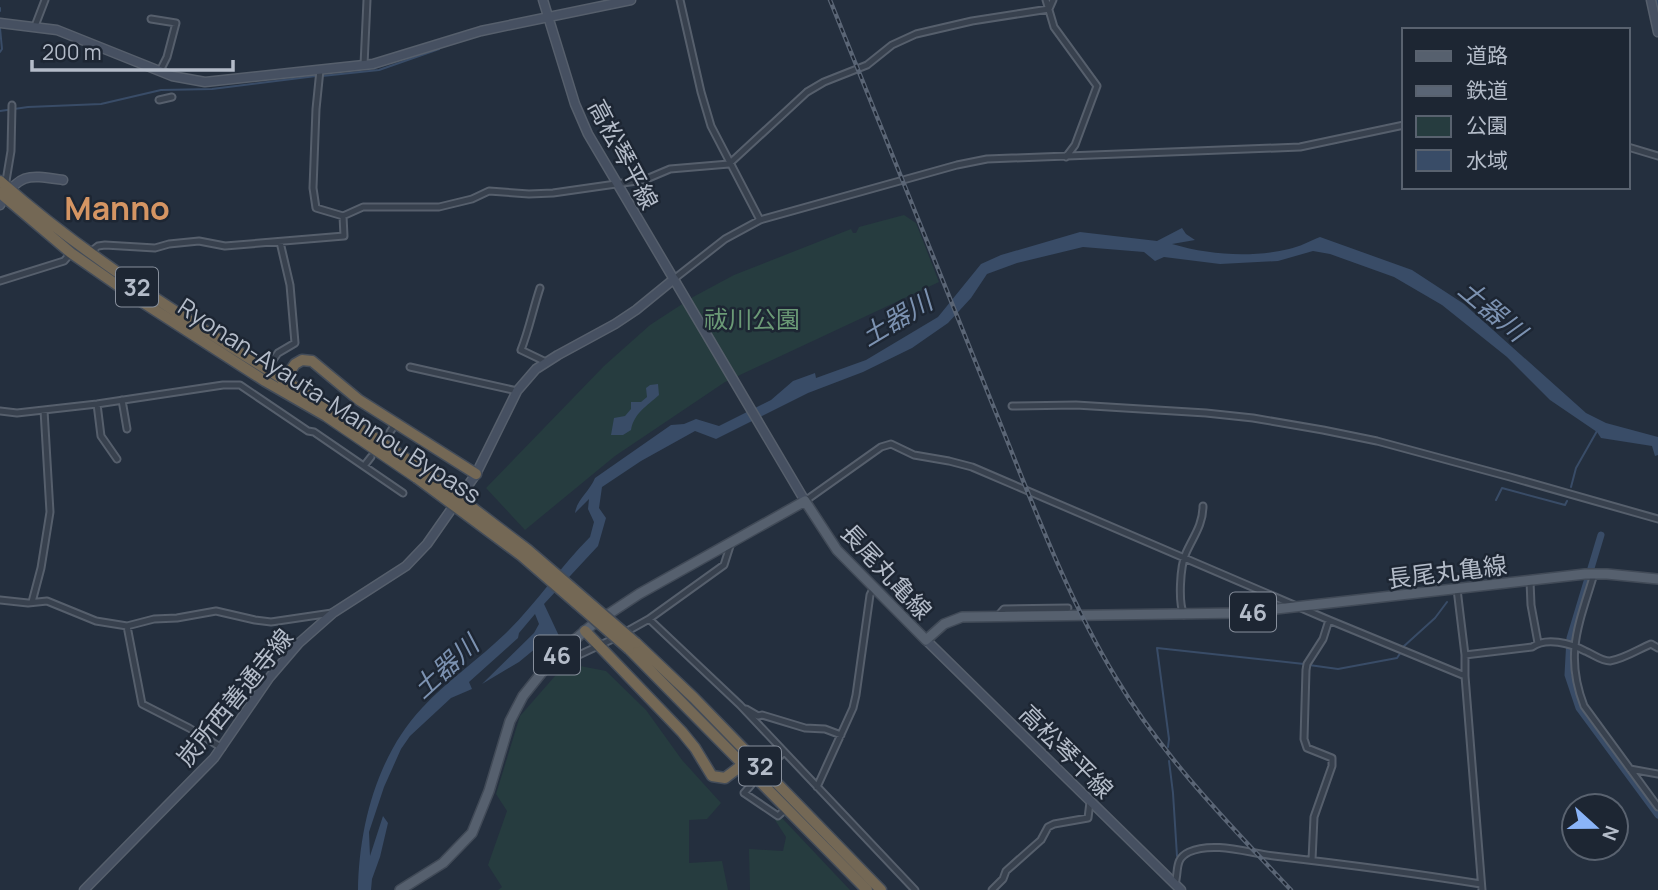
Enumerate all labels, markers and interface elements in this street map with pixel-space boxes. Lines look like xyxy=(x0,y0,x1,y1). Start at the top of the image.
scale bar xyxy=(32,28,233,72)
legend xyxy=(1402,28,1630,189)
text: 200 m xyxy=(42,38,102,66)
text: 道路 xyxy=(1466,41,1508,69)
text: 鉄道 xyxy=(1466,76,1508,104)
street label: 高松琴平線 xyxy=(581,93,667,215)
text: 公園 xyxy=(1466,111,1508,139)
text: 水域 xyxy=(1466,146,1508,174)
district label: Manno xyxy=(64,186,170,230)
road number: 32 xyxy=(116,268,158,306)
water label: 土器川 xyxy=(1452,271,1537,351)
water label: 土器川 xyxy=(853,281,941,354)
street label: Ryonan-Ayauta-Mannou Bypass xyxy=(172,289,488,511)
park label: 祓川公園 xyxy=(704,302,800,335)
street label: 長尾丸亀線 xyxy=(834,516,940,626)
street label: 長尾丸亀線 xyxy=(1385,547,1509,595)
road number: 46 xyxy=(1230,592,1276,632)
street label: 炭所西善通寺線 xyxy=(168,621,300,773)
water label: 土器川 xyxy=(404,625,488,705)
road number: 46 xyxy=(534,636,580,674)
street label: 高松琴平線 xyxy=(1013,697,1121,805)
road number: 32 xyxy=(739,746,781,786)
north arrow xyxy=(1560,792,1630,862)
text: N xyxy=(1596,822,1625,844)

